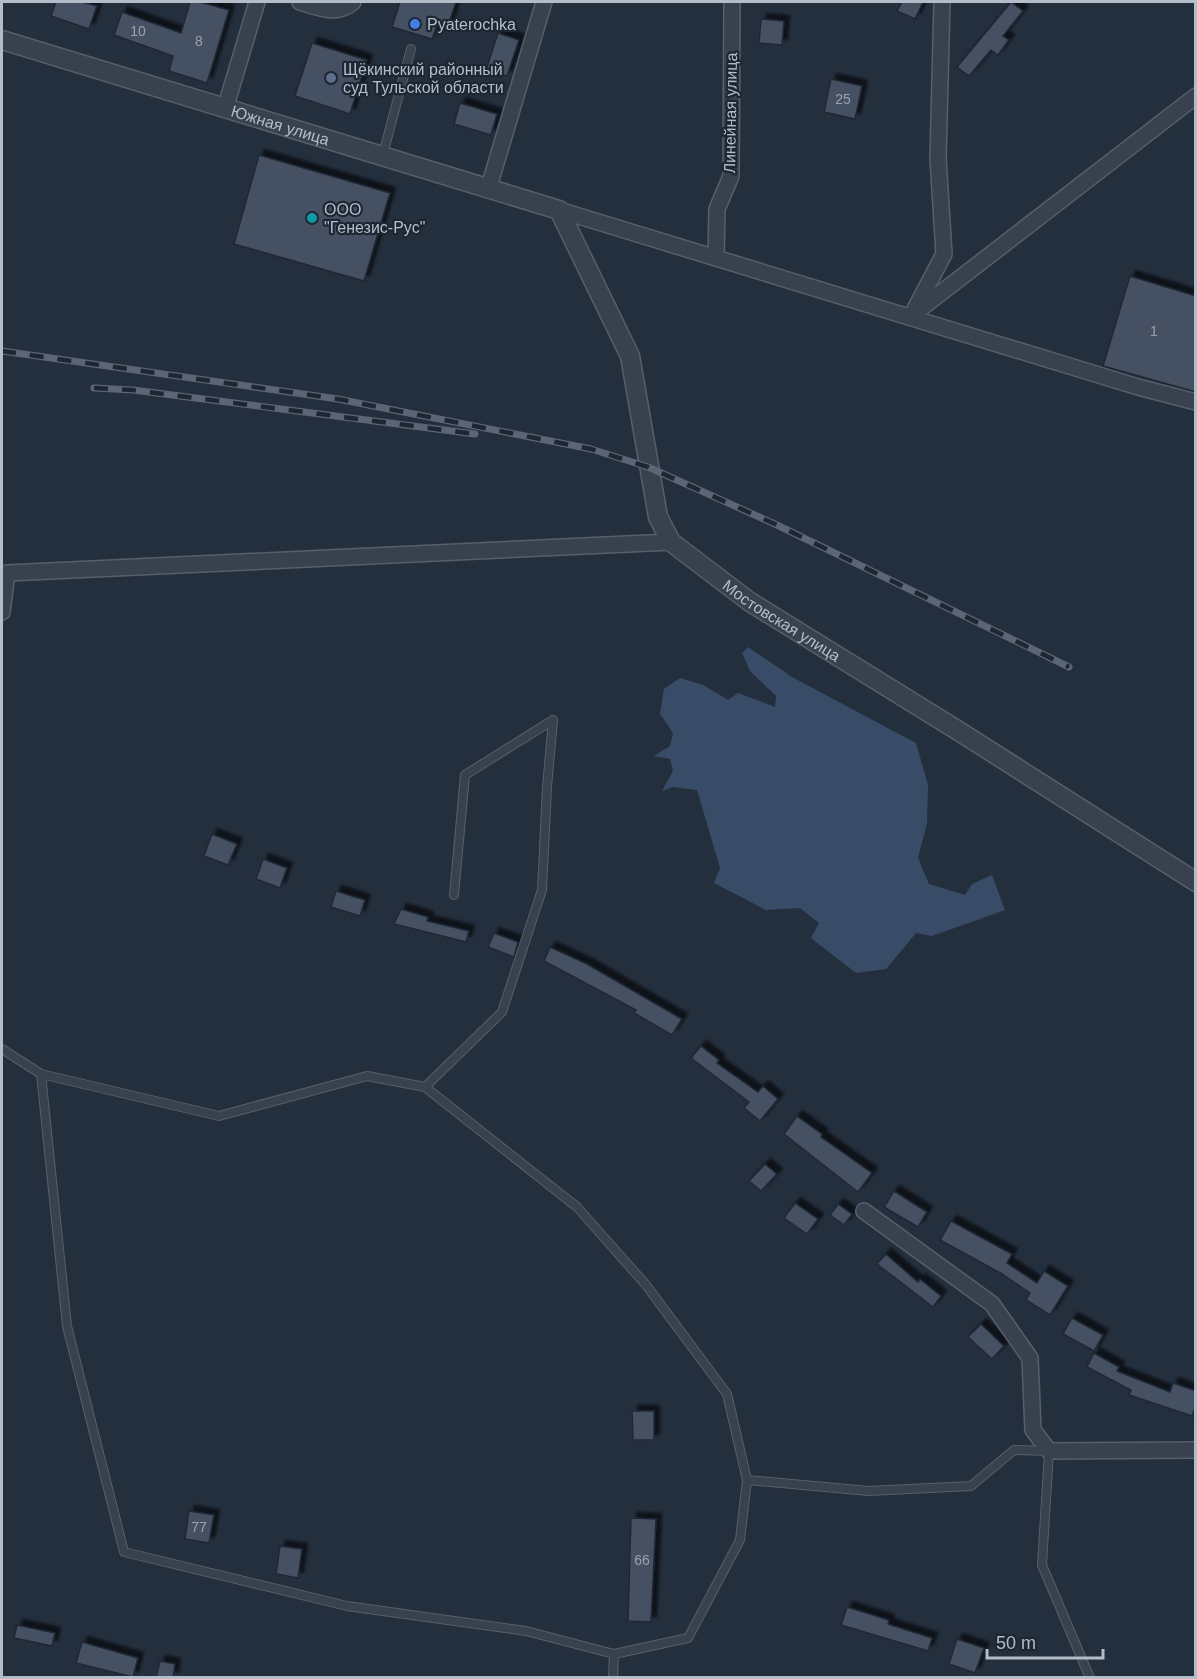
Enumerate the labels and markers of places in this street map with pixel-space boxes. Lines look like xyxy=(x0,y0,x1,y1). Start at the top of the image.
place label: Pyaterochka xyxy=(427,16,516,33)
marker: Pyaterochka xyxy=(408,17,422,31)
place label: Щёкинский районный суд Тульской области xyxy=(343,61,504,96)
marker: Щёкинский районный суд Тульской области xyxy=(324,71,338,85)
place label: ООО "Генезис-Рус" xyxy=(324,201,425,236)
marker: ООО "Генезис-Рус" xyxy=(305,211,319,225)

